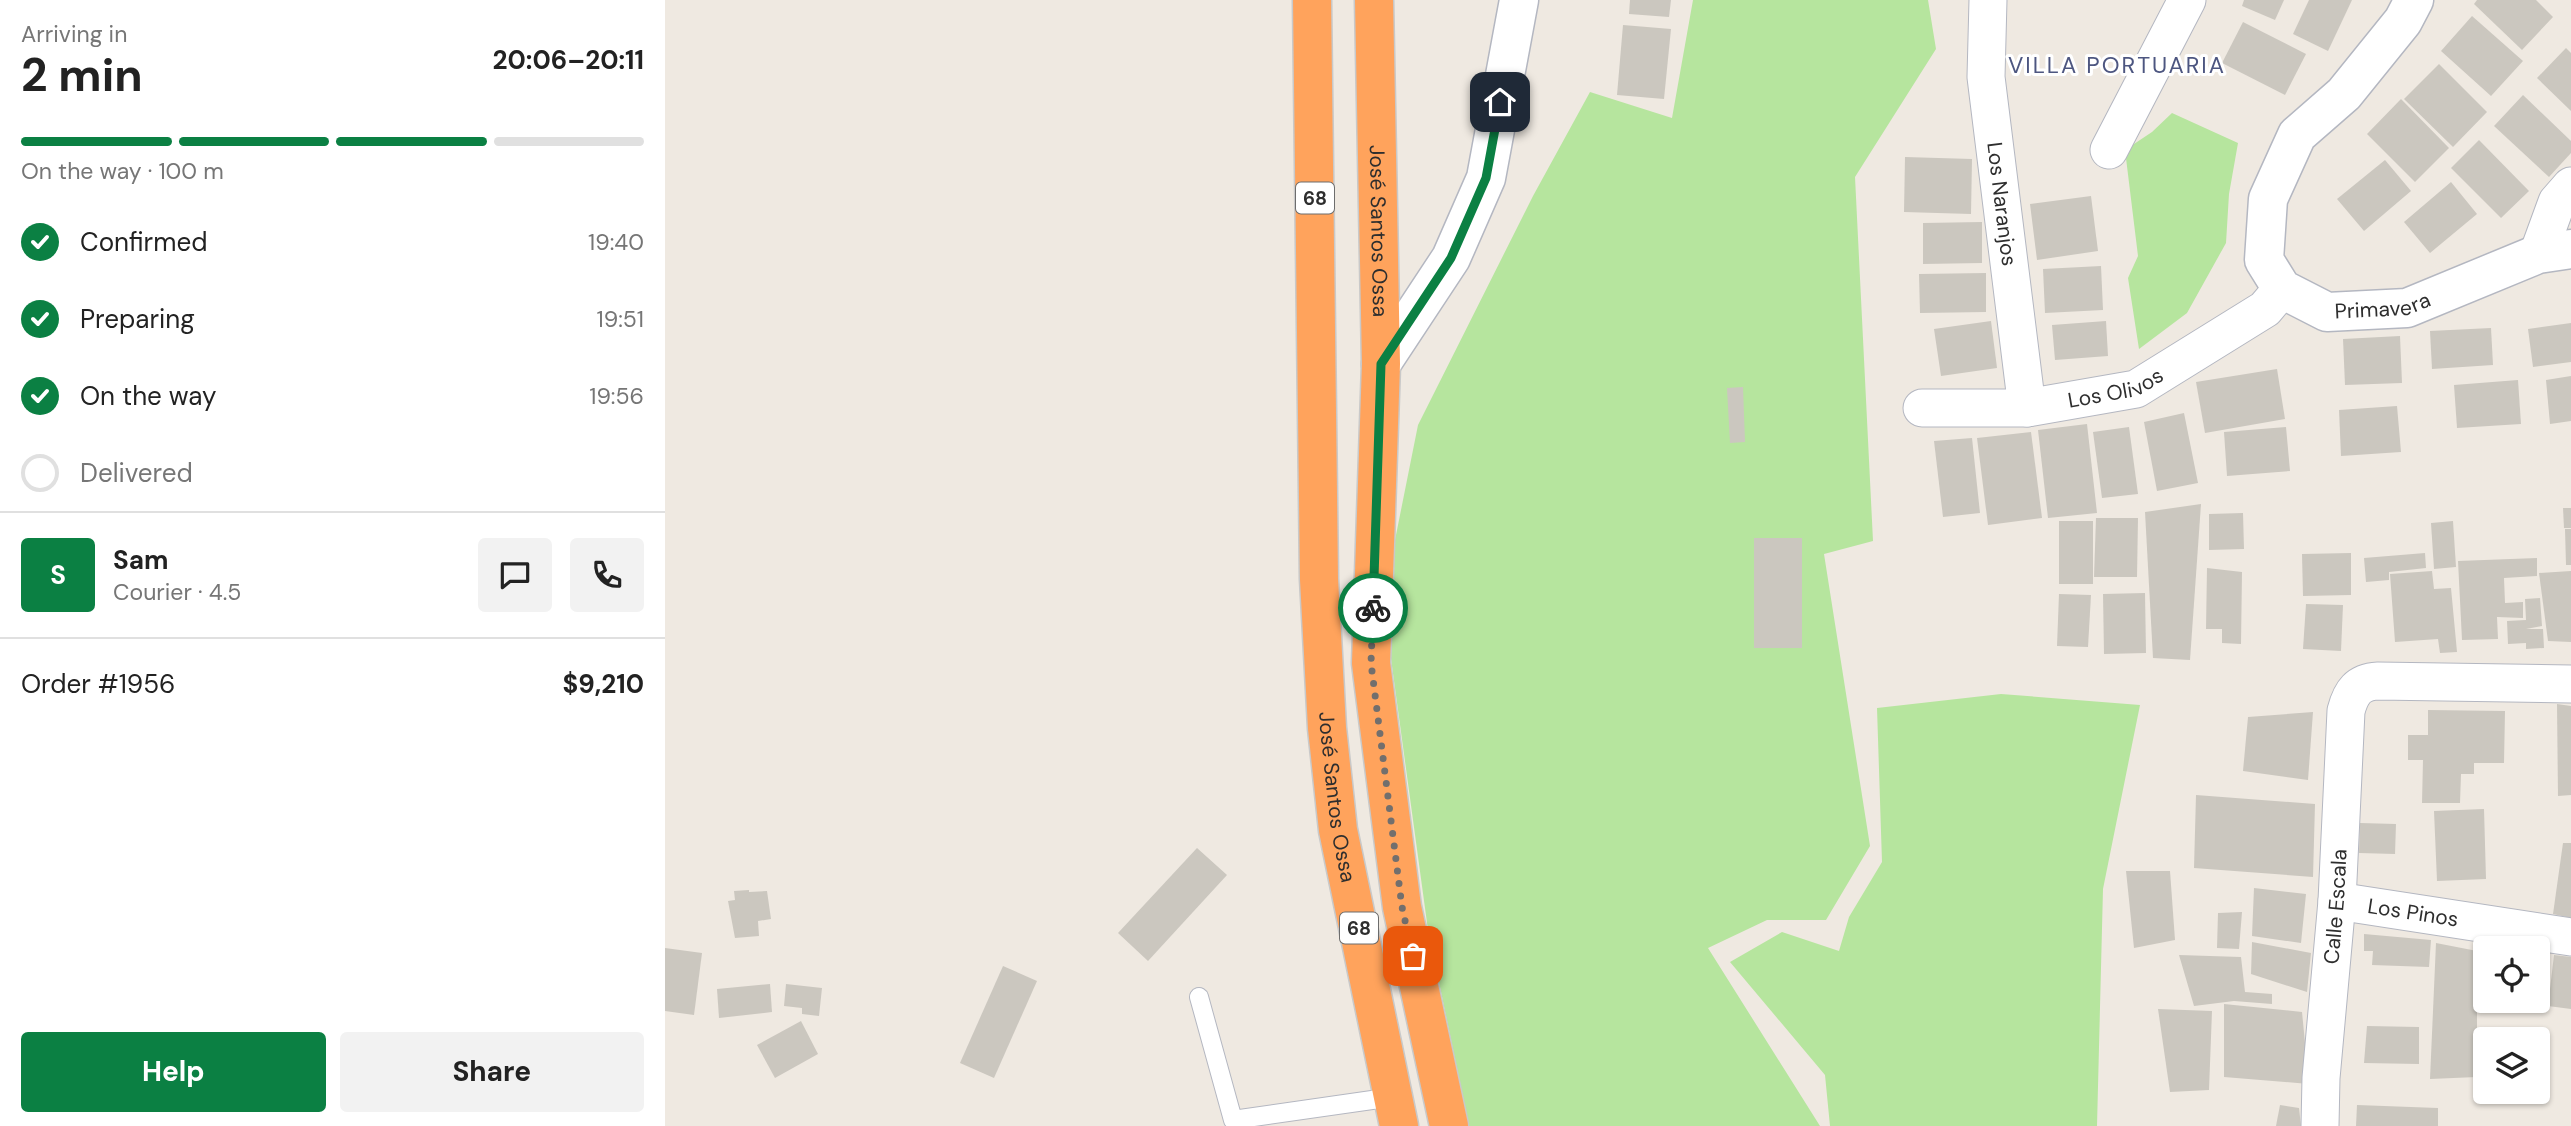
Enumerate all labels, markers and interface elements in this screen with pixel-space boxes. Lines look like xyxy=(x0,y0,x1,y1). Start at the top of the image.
text: Arriving in xyxy=(21,19,127,49)
text: 20:06–20:11 xyxy=(493,43,644,77)
text: 2 min xyxy=(21,45,143,105)
district label: VILLA PORTUARIA xyxy=(2008,50,2226,80)
pin xyxy=(1470,72,1530,132)
icon: home xyxy=(1481,83,1519,121)
street label: Los Naranjos xyxy=(1980,140,2023,268)
street label: José Santos Ossa xyxy=(1363,145,1394,317)
text: On the way · 100 m xyxy=(21,156,224,186)
road number: 68 xyxy=(1296,182,1334,214)
icon: check xyxy=(21,223,59,261)
text: Confirmed xyxy=(80,225,207,259)
text: 19:40 xyxy=(588,227,644,257)
street label: Primavera xyxy=(2334,286,2435,326)
icon: check xyxy=(21,300,59,338)
text: Preparing xyxy=(80,302,195,336)
text: 19:51 xyxy=(597,304,644,334)
street label: Los Olivos xyxy=(2066,361,2169,415)
icon: check xyxy=(21,377,59,415)
text: On the way xyxy=(80,379,216,413)
text: 19:56 xyxy=(589,381,644,411)
text: Delivered xyxy=(80,456,193,490)
button: chat xyxy=(478,538,552,612)
button: phone xyxy=(570,538,644,612)
text: Sam xyxy=(113,543,168,577)
text: S xyxy=(50,558,66,592)
courier xyxy=(1338,573,1408,643)
text: Courier · 4.5 xyxy=(113,577,241,607)
icon: bike xyxy=(1354,589,1392,627)
text: Order #1956 xyxy=(21,667,175,701)
text: $9,210 xyxy=(563,667,644,701)
street label: José Santos Ossa xyxy=(1312,711,1362,885)
street label: Calle Escala xyxy=(2317,848,2353,965)
street label: Los Pinos xyxy=(2366,892,2460,934)
road number: 68 xyxy=(1340,912,1378,944)
pin xyxy=(1383,926,1443,986)
map controls xyxy=(2473,936,2550,1104)
button: locate xyxy=(2473,936,2550,1013)
icon: bag xyxy=(1394,937,1432,975)
button: layers xyxy=(2473,1027,2550,1104)
button: Help xyxy=(21,1032,326,1112)
button: Share xyxy=(340,1032,644,1112)

